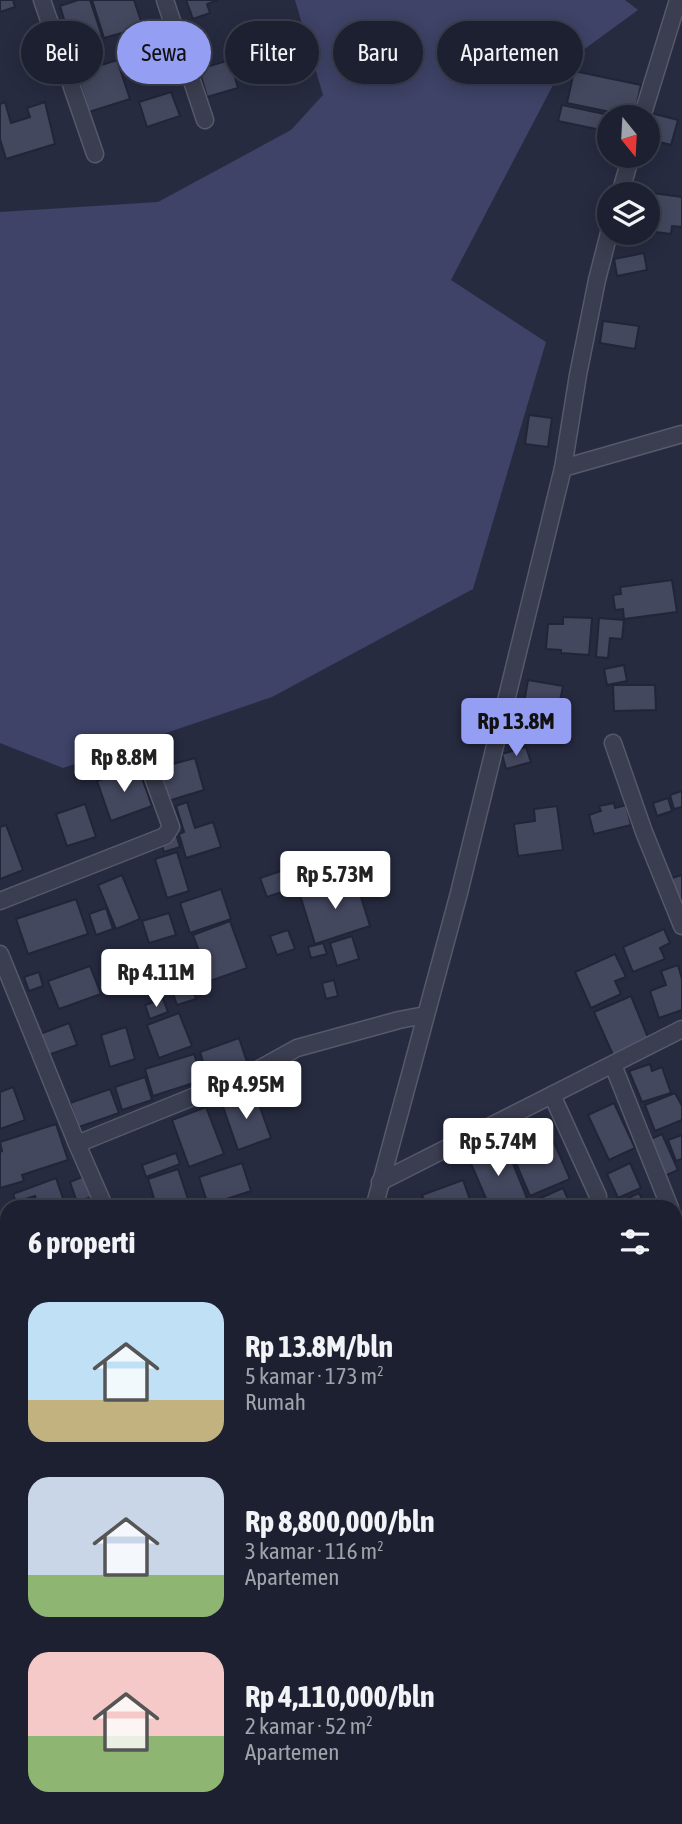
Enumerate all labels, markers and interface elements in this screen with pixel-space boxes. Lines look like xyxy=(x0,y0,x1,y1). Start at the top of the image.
chip: Beli xyxy=(21,21,103,84)
chip: Sewa xyxy=(117,21,211,84)
chip: Filter xyxy=(225,21,319,84)
chip: Baru xyxy=(333,21,423,84)
chip: Apartemen xyxy=(437,21,583,84)
north arrow xyxy=(597,105,660,168)
map controls xyxy=(597,105,660,245)
button: layers xyxy=(597,182,660,245)
pin: Rp 13.8M xyxy=(444,698,588,758)
text: Rp 13.8M xyxy=(477,708,555,734)
pin: Rp 8.8M xyxy=(59,734,189,794)
text: Rp 8.8M xyxy=(91,744,157,770)
pin: Rp 5.73M xyxy=(263,852,407,911)
text: Rp 5.73M xyxy=(296,861,374,887)
pin: Rp 4.11M xyxy=(84,950,228,1009)
text: Rp 4.11M xyxy=(117,959,195,985)
pin: Rp 4.95M xyxy=(174,1062,318,1121)
text: Rp 4.95M xyxy=(207,1071,285,1097)
pin: Rp 5.74M xyxy=(426,1118,570,1178)
text: Rp 5.74M xyxy=(459,1128,537,1154)
icon: filters xyxy=(616,1223,654,1261)
text: 6 properti xyxy=(28,1225,135,1259)
text: Rp 13.8M/bln xyxy=(245,1329,393,1363)
icon: home xyxy=(84,1330,168,1414)
text: 5 kamar · 173 m² xyxy=(245,1363,384,1389)
text: Rumah xyxy=(245,1389,306,1415)
text: Rp 8,800,000/bln xyxy=(245,1504,435,1538)
icon: home xyxy=(84,1505,168,1589)
text: 3 kamar · 116 m² xyxy=(245,1538,384,1564)
text: Apartemen xyxy=(245,1564,339,1590)
text: Rp 4,110,000/bln xyxy=(245,1679,435,1713)
icon: home xyxy=(84,1680,168,1764)
text: 2 kamar · 52 m² xyxy=(245,1713,373,1739)
text: Apartemen xyxy=(245,1739,339,1765)

